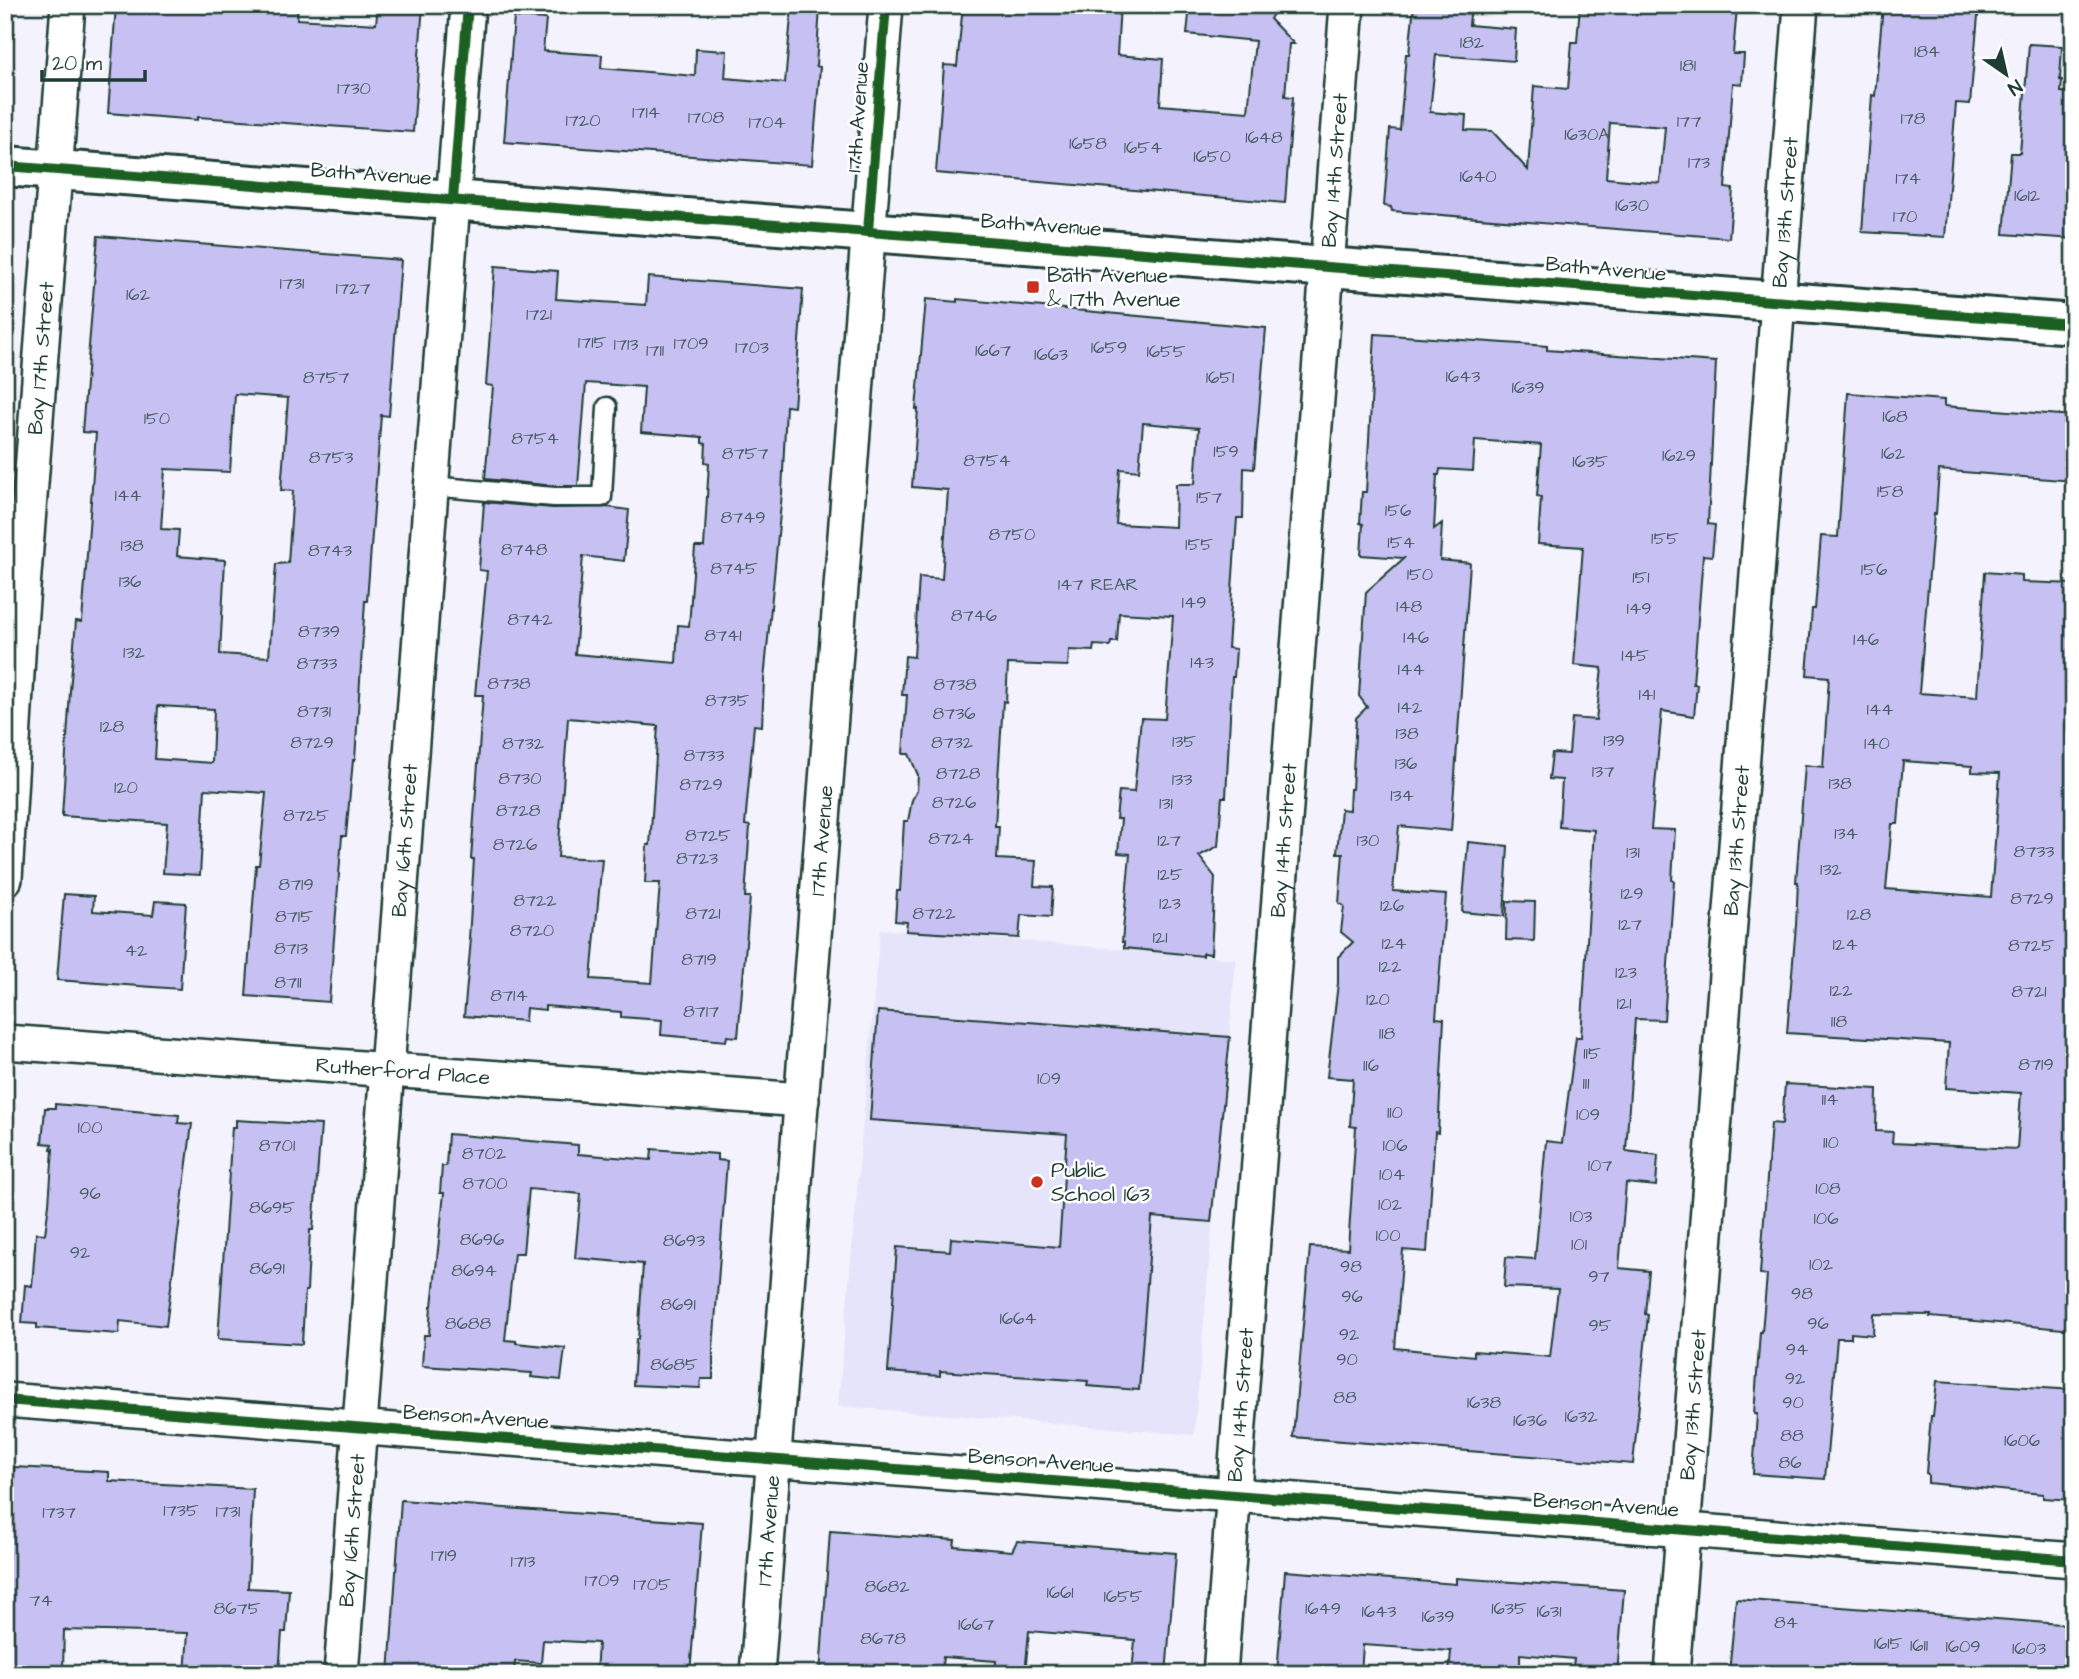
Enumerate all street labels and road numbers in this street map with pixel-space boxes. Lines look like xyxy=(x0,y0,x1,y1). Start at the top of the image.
street label: 17th Avenue xyxy=(840,61,876,173)
street label: Bay 14th Street xyxy=(1314,92,1355,249)
street label: Bay 13th Street xyxy=(1765,135,1805,289)
street label: Bath Avenue xyxy=(310,155,432,193)
street label: Bath Avenue xyxy=(980,206,1102,244)
street label: Bath Avenue xyxy=(1544,249,1668,289)
street label: Bay 17th Street xyxy=(20,280,61,436)
street label: Bay 16th Street xyxy=(384,762,425,918)
street label: Bay 14th Street xyxy=(1263,762,1304,919)
street label: Bay 13th Street xyxy=(1716,764,1757,917)
street label: 17th Avenue xyxy=(803,784,840,897)
street label: Rutherford Place xyxy=(315,1050,491,1092)
street label: Bay 14th Street xyxy=(1220,1326,1261,1483)
street label: Bay 13th Street xyxy=(1673,1328,1713,1481)
street label: Benson Avenue xyxy=(402,1397,550,1437)
street label: Benson Avenue xyxy=(967,1441,1115,1481)
street label: Bay 16th Street xyxy=(332,1452,372,1608)
street label: 17th Avenue xyxy=(749,1474,787,1587)
street label: Benson Avenue xyxy=(1532,1485,1680,1525)

